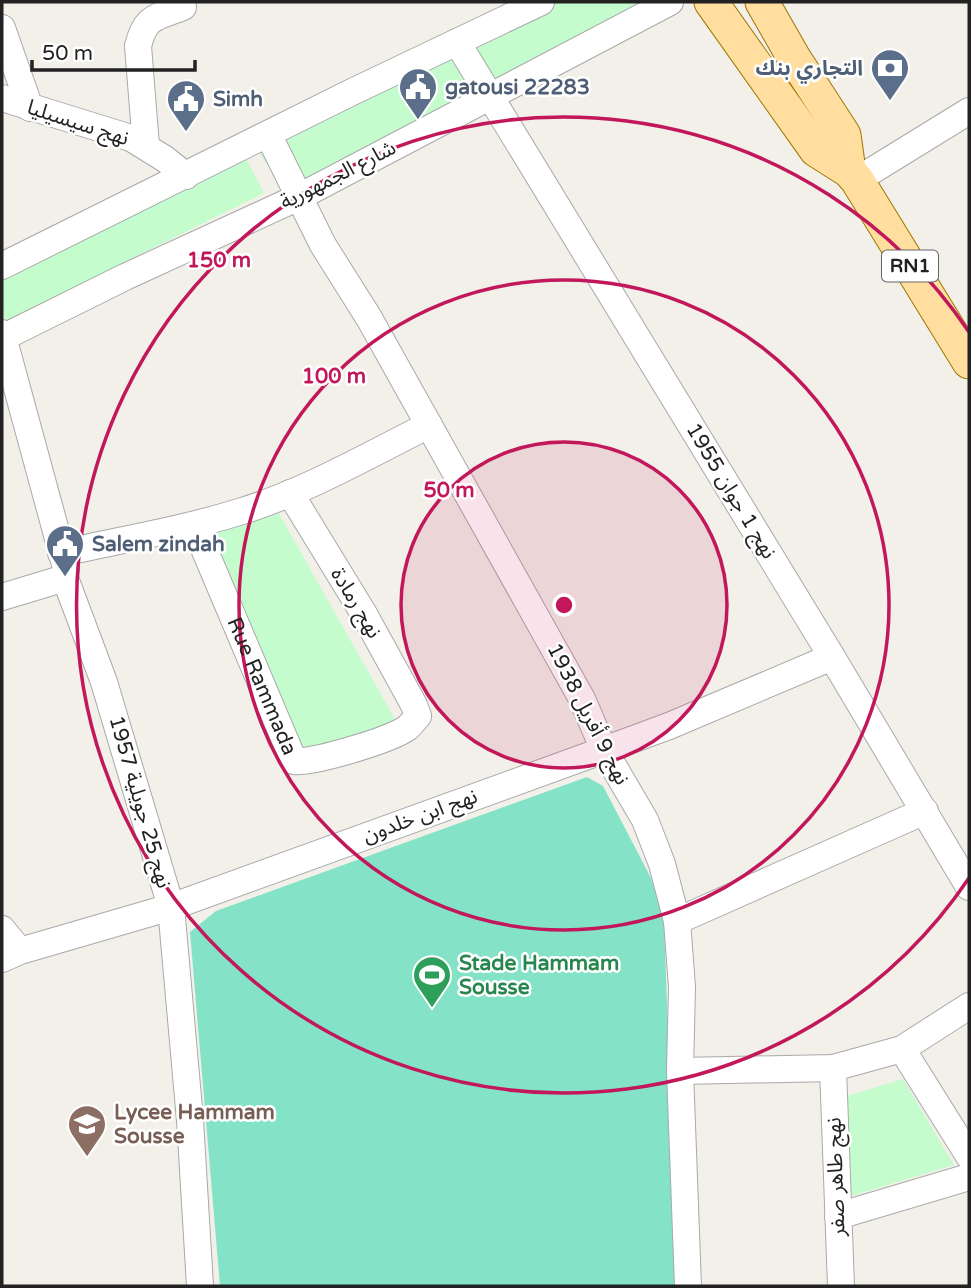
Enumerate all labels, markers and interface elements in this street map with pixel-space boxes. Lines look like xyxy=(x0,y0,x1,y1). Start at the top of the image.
scale bar xyxy=(32,28,194,72)
text: 50 m xyxy=(42,41,93,66)
bank icon: التجاري بنك xyxy=(869,47,911,102)
place label: التجاري بنك xyxy=(756,56,863,84)
public building icon: gatousi 22283 xyxy=(397,66,439,121)
place label: gatousi 22283 xyxy=(445,75,590,100)
public building icon: Simh xyxy=(165,78,207,133)
place label: Simh xyxy=(213,87,263,112)
street label: نهج سيسيليا xyxy=(23,95,132,153)
street label: شارع الجمهورية xyxy=(276,135,401,217)
text: 150 m xyxy=(187,248,251,273)
road number: RN1 xyxy=(882,250,938,282)
text: 100 m xyxy=(302,364,366,389)
street label: نهج 1 جوان 1955 xyxy=(679,419,781,564)
text: 50 m xyxy=(423,478,475,503)
public building icon: Salem zindah xyxy=(44,523,86,578)
place label: Salem zindah xyxy=(92,532,225,557)
street label: نهج رمادة xyxy=(324,563,387,644)
centre of rings xyxy=(552,593,576,617)
street label: Rue Rammada xyxy=(222,613,303,759)
street label: نهج 9 أفريل 1938 xyxy=(540,639,635,790)
street label: نهج 25 جويلية 1957 xyxy=(101,713,177,892)
street label: نهج ابن خلدون xyxy=(359,784,482,850)
place label: Stade Hammam Sousse xyxy=(459,951,619,1000)
sports icon: Stade Hammam Sousse xyxy=(411,954,453,1009)
place label: Lycee Hammam Sousse xyxy=(114,1100,275,1149)
school or university icon: Lycee Hammam Sousse xyxy=(66,1103,108,1158)
street label: نهج طاهر صفر xyxy=(821,1117,853,1238)

